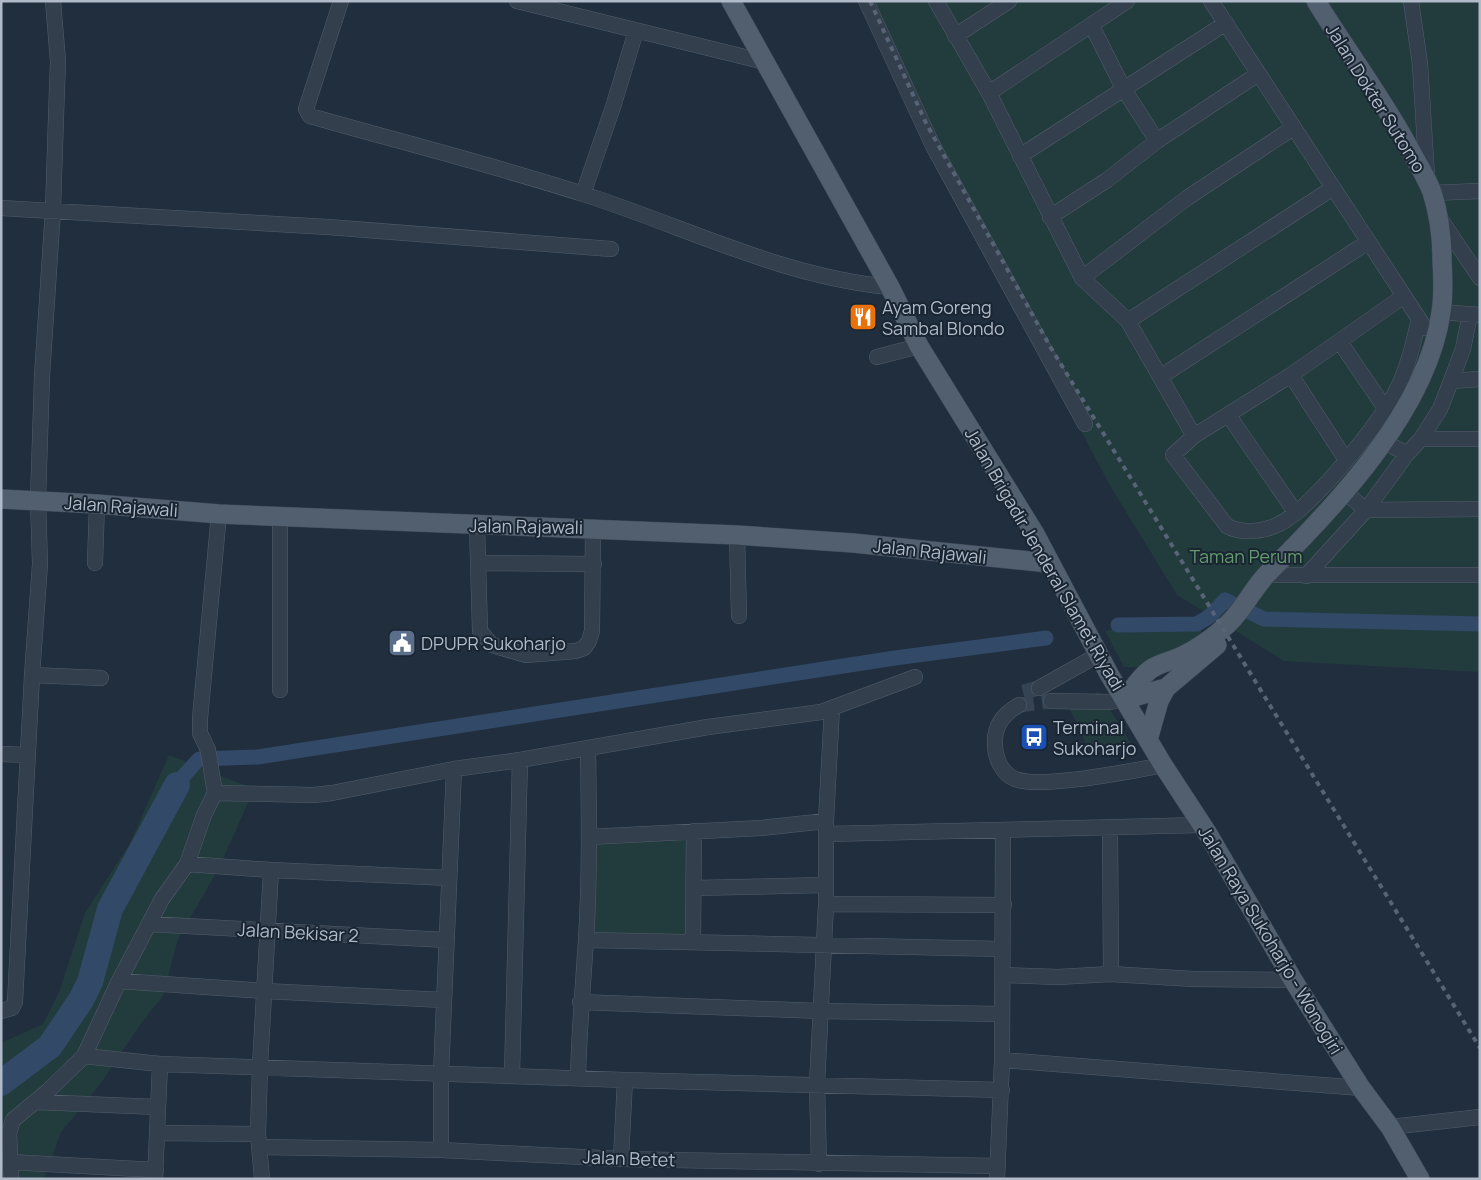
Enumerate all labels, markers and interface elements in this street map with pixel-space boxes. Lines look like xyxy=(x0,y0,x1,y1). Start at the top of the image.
street label: Jalan Dokter Sutomo xyxy=(1320,19,1432,177)
place label: Ayam Goreng Sambal Blondo xyxy=(882,295,1005,340)
restaurant icon: Ayam Goreng Sambal Blondo xyxy=(848,302,878,332)
street label: Jalan Brigadir Jenderal Slamet Riyadi xyxy=(960,423,1130,695)
street label: Jalan Rajawali xyxy=(63,490,179,522)
street label: Jalan Rajawali xyxy=(469,513,583,539)
street label: Jalan Rajawali xyxy=(872,533,988,569)
park label: Taman Perum xyxy=(1190,544,1302,568)
public building icon: DPUPR Sukoharjo xyxy=(387,628,417,658)
place label: DPUPR Sukoharjo xyxy=(421,631,566,655)
place label: Terminal Sukoharjo xyxy=(1053,715,1137,760)
bus stop icon: Terminal Sukoharjo xyxy=(1019,722,1049,752)
street label: Jalan Raya Sukoharjo - Wonogiri xyxy=(1193,822,1349,1058)
street label: Jalan Bekisar 2 xyxy=(237,917,359,947)
street label: Jalan Betet xyxy=(582,1144,676,1172)

